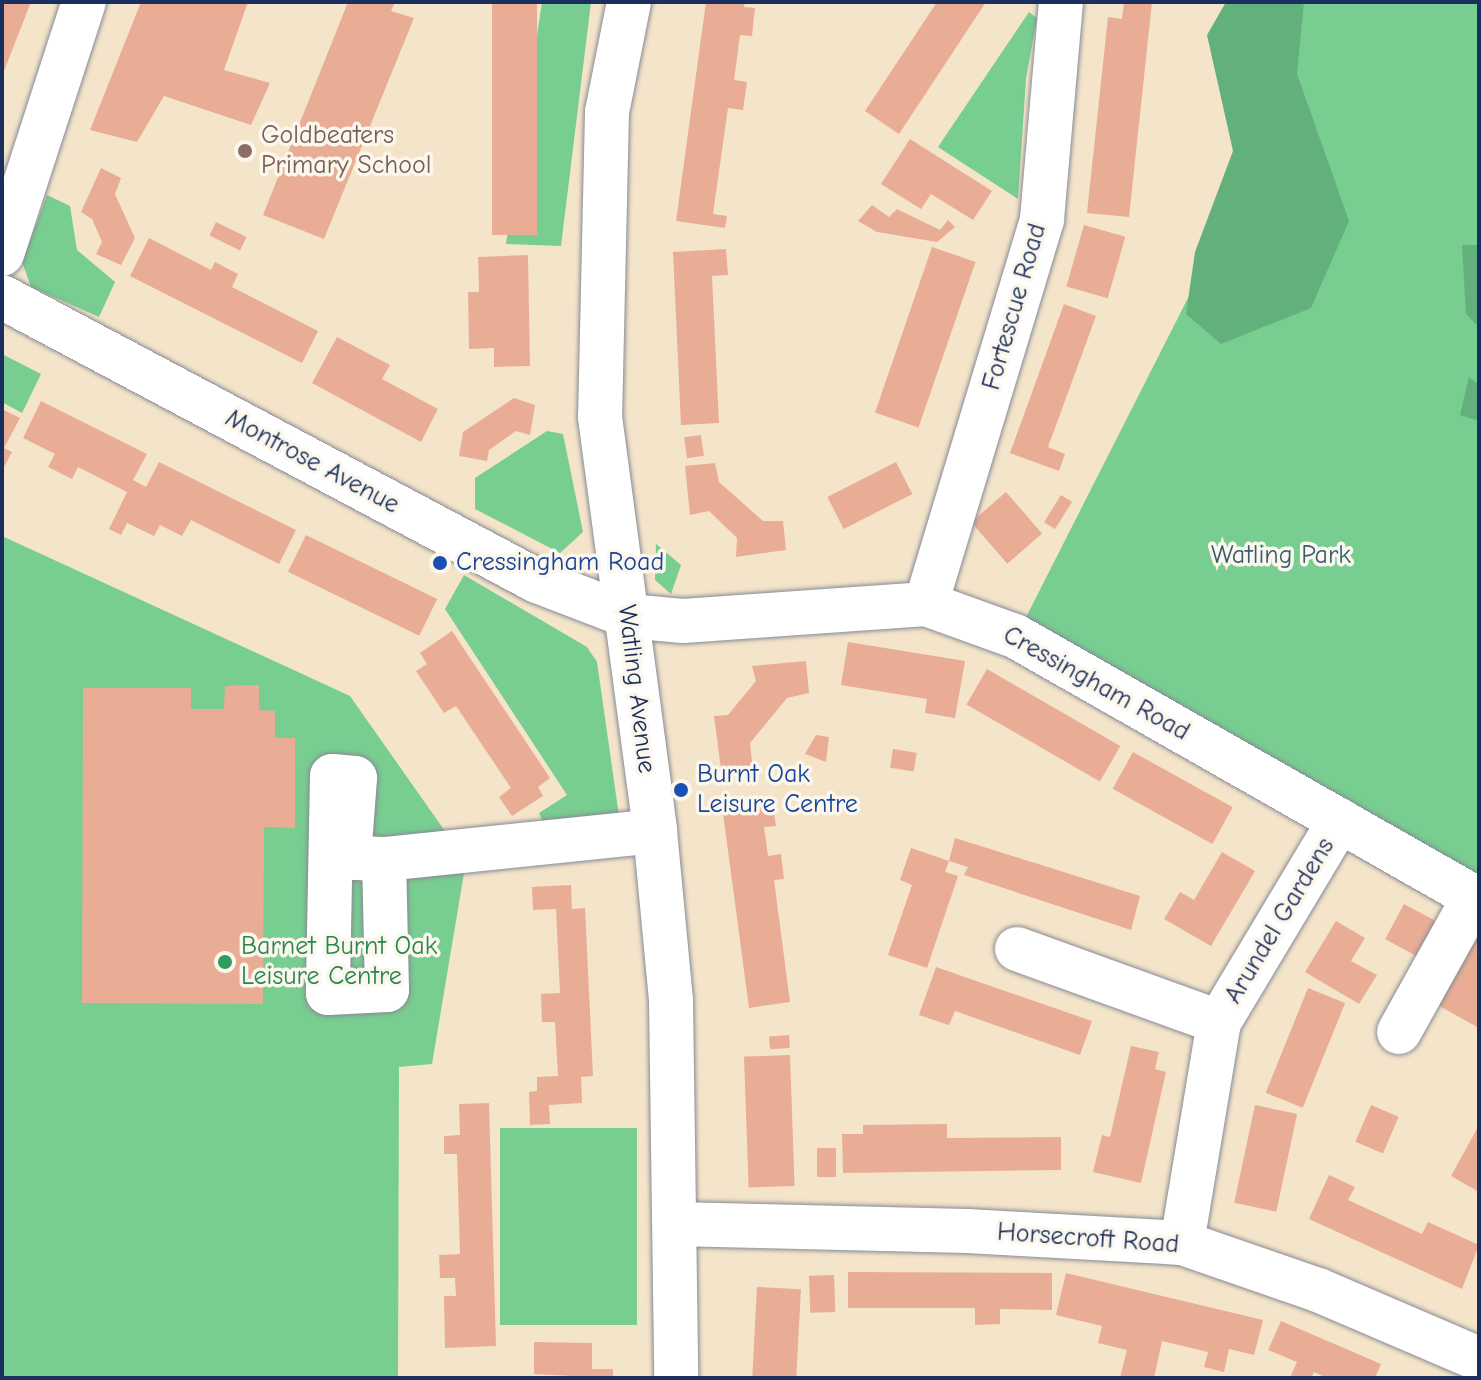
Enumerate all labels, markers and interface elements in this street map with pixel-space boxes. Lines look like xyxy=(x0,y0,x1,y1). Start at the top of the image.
place label: Goldbeaters Primary School xyxy=(261,120,431,182)
marker: Goldbeaters Primary School xyxy=(236,142,254,160)
street label: Fortescue Road xyxy=(976,220,1054,394)
street label: Montrose Avenue xyxy=(220,403,404,521)
park label: Watling Park xyxy=(1211,540,1351,572)
place label: Cressingham Road xyxy=(456,547,664,579)
marker: Cressingham Road xyxy=(431,554,449,572)
street label: Watling Avenue xyxy=(610,603,662,775)
street label: Cressingham Road xyxy=(997,620,1195,748)
place label: Burnt Oak Leisure Centre xyxy=(697,759,858,820)
marker: Burnt Oak Leisure Centre xyxy=(672,781,690,799)
street label: Arundel Gardens xyxy=(1218,832,1342,1010)
place label: Barnet Burnt Oak Leisure Centre xyxy=(241,931,437,992)
marker: Barnet Burnt Oak Leisure Centre xyxy=(216,953,234,971)
street label: Horsecroft Road xyxy=(996,1217,1180,1261)

